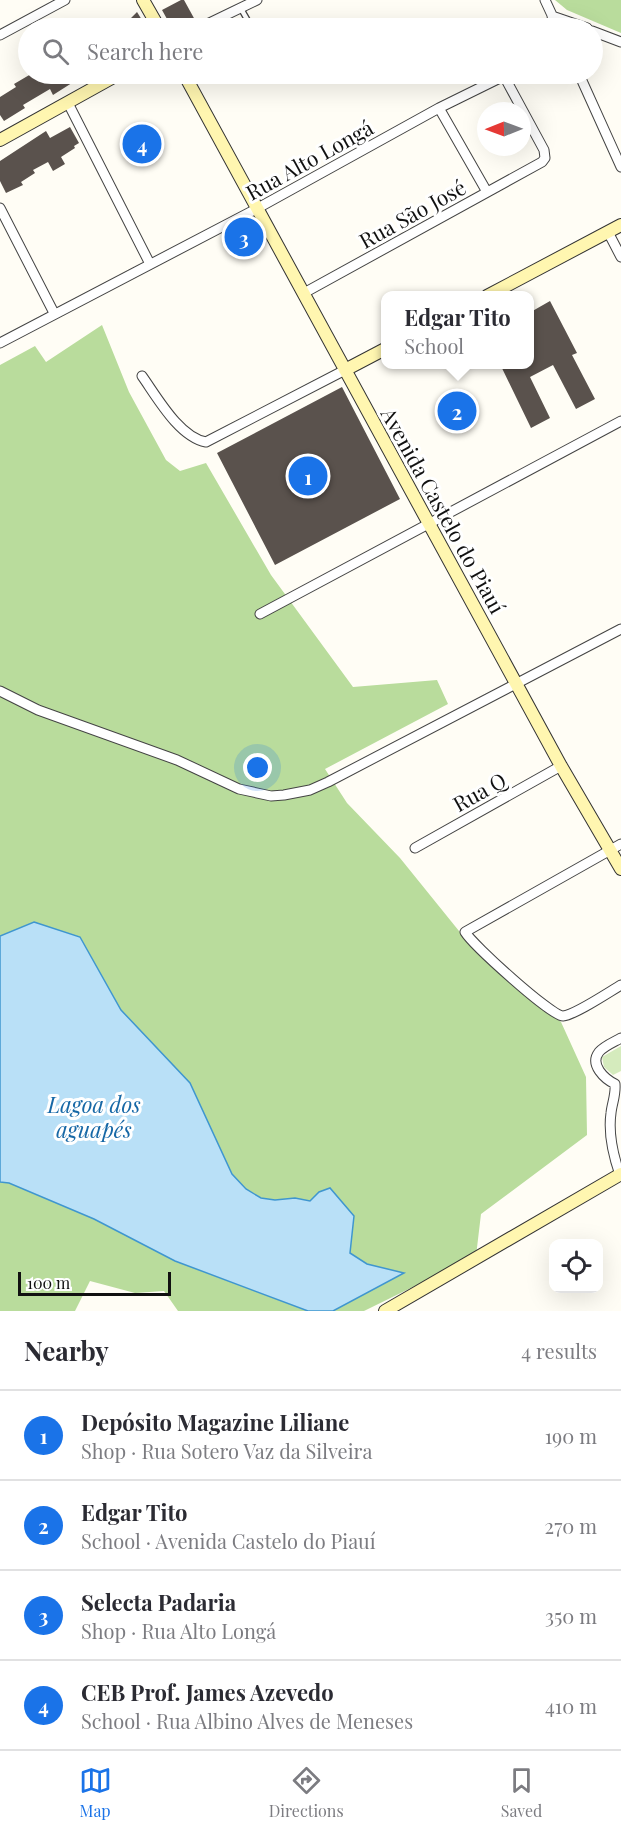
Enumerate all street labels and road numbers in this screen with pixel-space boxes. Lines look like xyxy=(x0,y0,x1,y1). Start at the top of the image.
street label: Rua Alto Longá xyxy=(240,112,378,206)
street label: Rua São José xyxy=(354,172,470,254)
street label: Avenida Castelo do Piauí xyxy=(375,401,512,618)
street label: Rua Q xyxy=(447,764,512,817)

